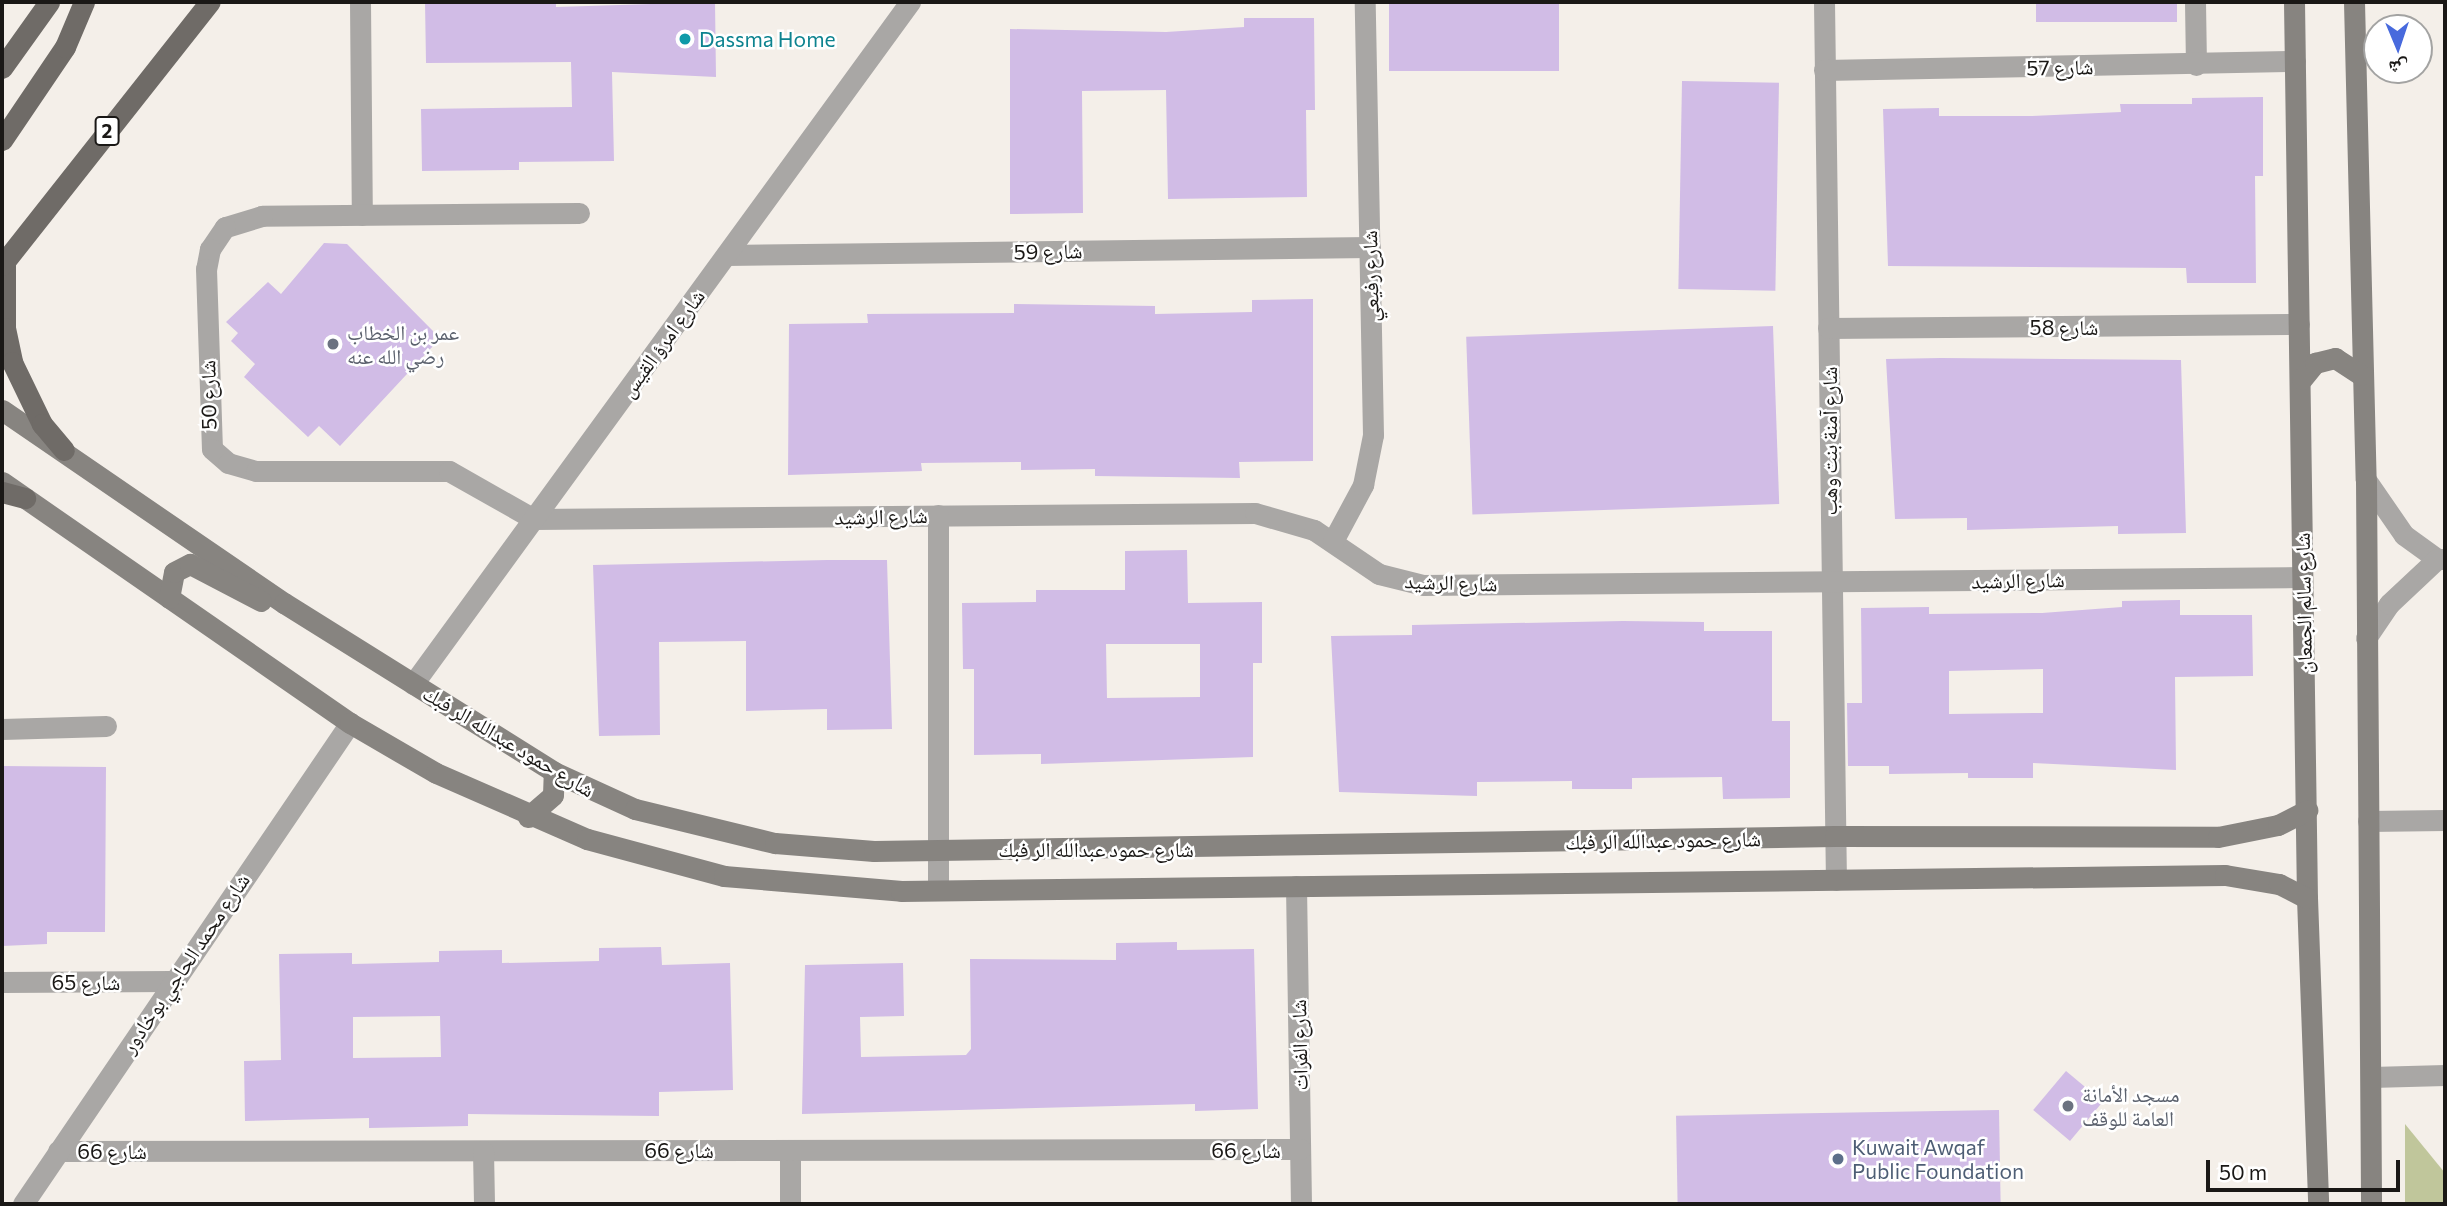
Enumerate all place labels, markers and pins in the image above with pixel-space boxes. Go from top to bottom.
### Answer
place label: Dassma Home [699,26,836,52]
marker: Dassma Home [677,31,693,47]
place label: عمر بن الخطاب رضي الله عنه [347,319,459,369]
marker: عمر بن الخطاب رضي الله عنه [325,336,341,352]
place label: مسجد الأمانة العامة للوقف [2082,1081,2179,1131]
marker: مسجد الأمانة العامة للوقف [2060,1098,2076,1114]
place label: Kuwait Awqaf Public Foundation [1852,1134,2024,1184]
marker: Kuwait Awqaf Public Foundation [1830,1151,1846,1167]

